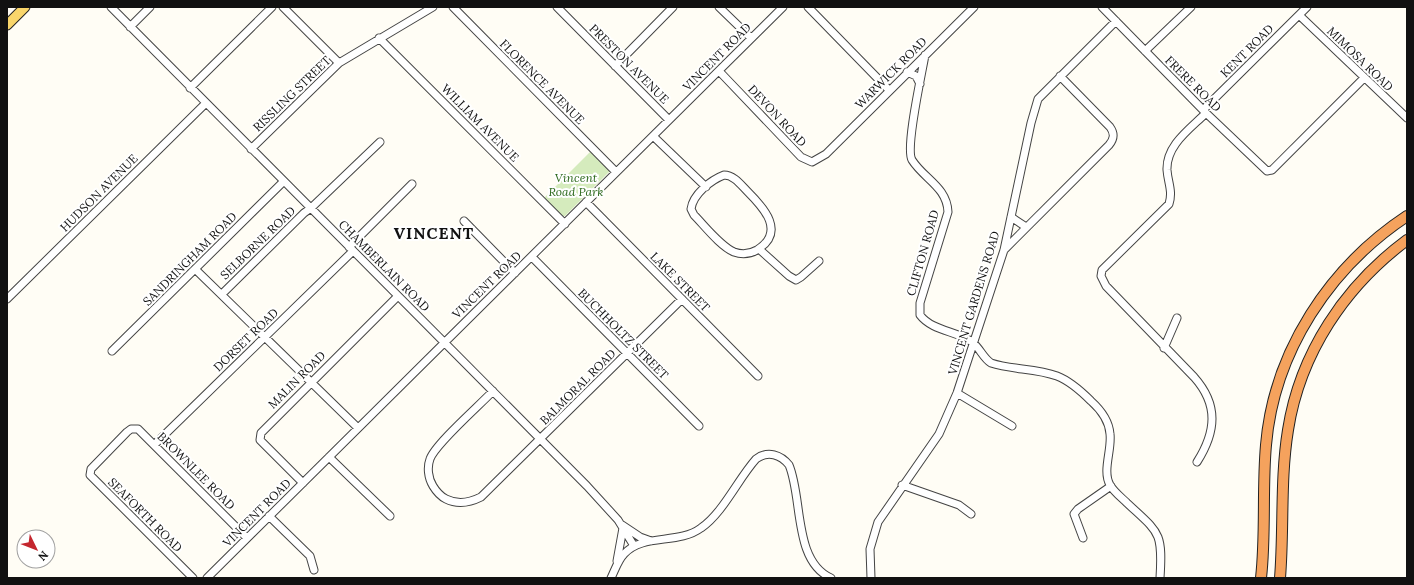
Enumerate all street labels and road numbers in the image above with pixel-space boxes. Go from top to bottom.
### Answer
street label: VINCENT ROAD [679,19,754,95]
street label: PRESTON AVENUE [586,21,672,107]
street label: KENT ROAD [1217,21,1276,80]
street label: MIMOSA ROAD [1324,23,1397,94]
street label: WARWICK ROAD [852,34,930,112]
street label: FLORENCE AVENUE [497,36,588,127]
street label: RISSLING STREET [250,53,334,135]
street label: FRERE ROAD [1162,53,1225,115]
street label: WILLIAM AVENUE [438,81,522,165]
street label: DEVON ROAD [745,82,810,150]
street label: HUDSON AVENUE [57,151,141,235]
street label: SELBORNE ROAD [217,203,298,282]
street label: CLIFTON ROAD [903,208,942,298]
street label: SANDRINGHAM ROAD [140,209,240,309]
street label: CHAMBERLAIN ROAD [336,217,433,314]
street label: VINCENT GARDENS ROAD [944,229,1003,378]
street label: VINCENT ROAD [448,248,524,322]
street label: LAKE STREET [647,249,713,315]
street label: BUCHHOLTZ STREET [575,285,672,382]
street label: DORSET ROAD [210,305,281,374]
street label: BALMORAL ROAD [537,346,619,428]
street label: MALIN ROAD [265,348,329,412]
street label: BROWNLEE ROAD [154,429,238,513]
street label: SEAFORTH ROAD [105,474,186,555]
street label: VINCENT ROAD [219,475,294,551]

